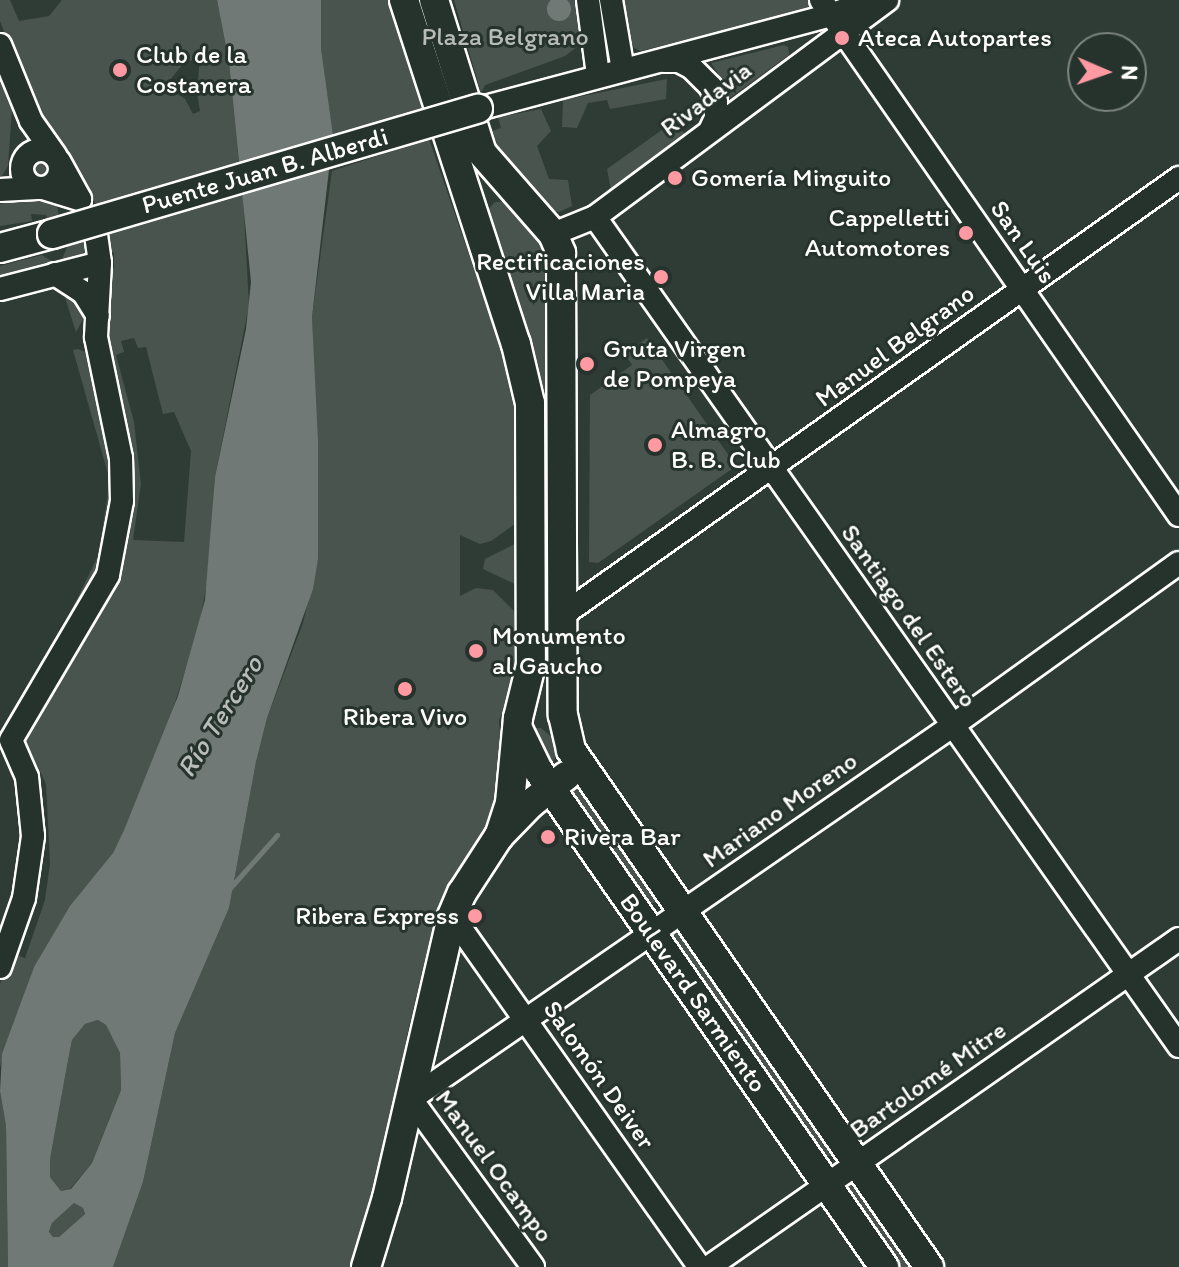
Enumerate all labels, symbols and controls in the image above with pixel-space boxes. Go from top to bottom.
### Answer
park label: Plaza Belgrano [422,21,588,53]
place label: Ateca Autopartes [858,22,1051,54]
marker: Ateca Autopartes [833,29,851,47]
north arrow [1067,32,1147,112]
place label: Club de la Costanera [136,39,251,100]
street label: Rivadavia [654,55,758,143]
marker: Club de la Costanera [111,61,129,79]
text: N [1116,65,1143,81]
street label: Puente Juan B. Alberdi [138,121,392,221]
place label: Gomería Minguito [691,162,891,194]
marker: Gomería Minguito [666,169,684,187]
street label: San Luis [983,194,1063,290]
place label: Cappelletti Automotores [805,202,950,264]
marker: Cappelletti Automotores [957,224,975,242]
place label: Rectificaciones Villa Maria [476,246,645,308]
marker: Rectificaciones Villa Maria [652,268,670,286]
street label: Manuel Belgrano [809,278,981,414]
place label: Gruta Virgen de Pompeya [603,333,747,394]
marker: Gruta Virgen de Pompeya [578,355,596,373]
place label: Almagro B. B. Club [671,414,781,476]
marker: Almagro B. B. Club [646,436,664,454]
street label: Santiago del Estero [834,518,984,714]
place label: Monumento al Gaucho [492,620,626,682]
marker: Monumento al Gaucho [467,642,485,660]
water label: Río Tercero [169,650,269,782]
marker: Ribera Vivo [396,680,414,698]
place label: Ribera Vivo [343,701,467,733]
street label: Mariano Moreno [697,745,863,875]
place label: Rivera Bar [564,821,681,853]
marker: Rivera Bar [539,828,557,846]
street label: Boulevard Sarmiento [612,887,774,1099]
place label: Ribera Express [296,900,459,932]
marker: Ribera Express [466,907,484,925]
street label: Salomón Deiver [536,995,662,1155]
street label: Bartolomé Mitre [844,1015,1012,1145]
street label: Manuel Ocampo [428,1084,560,1248]

